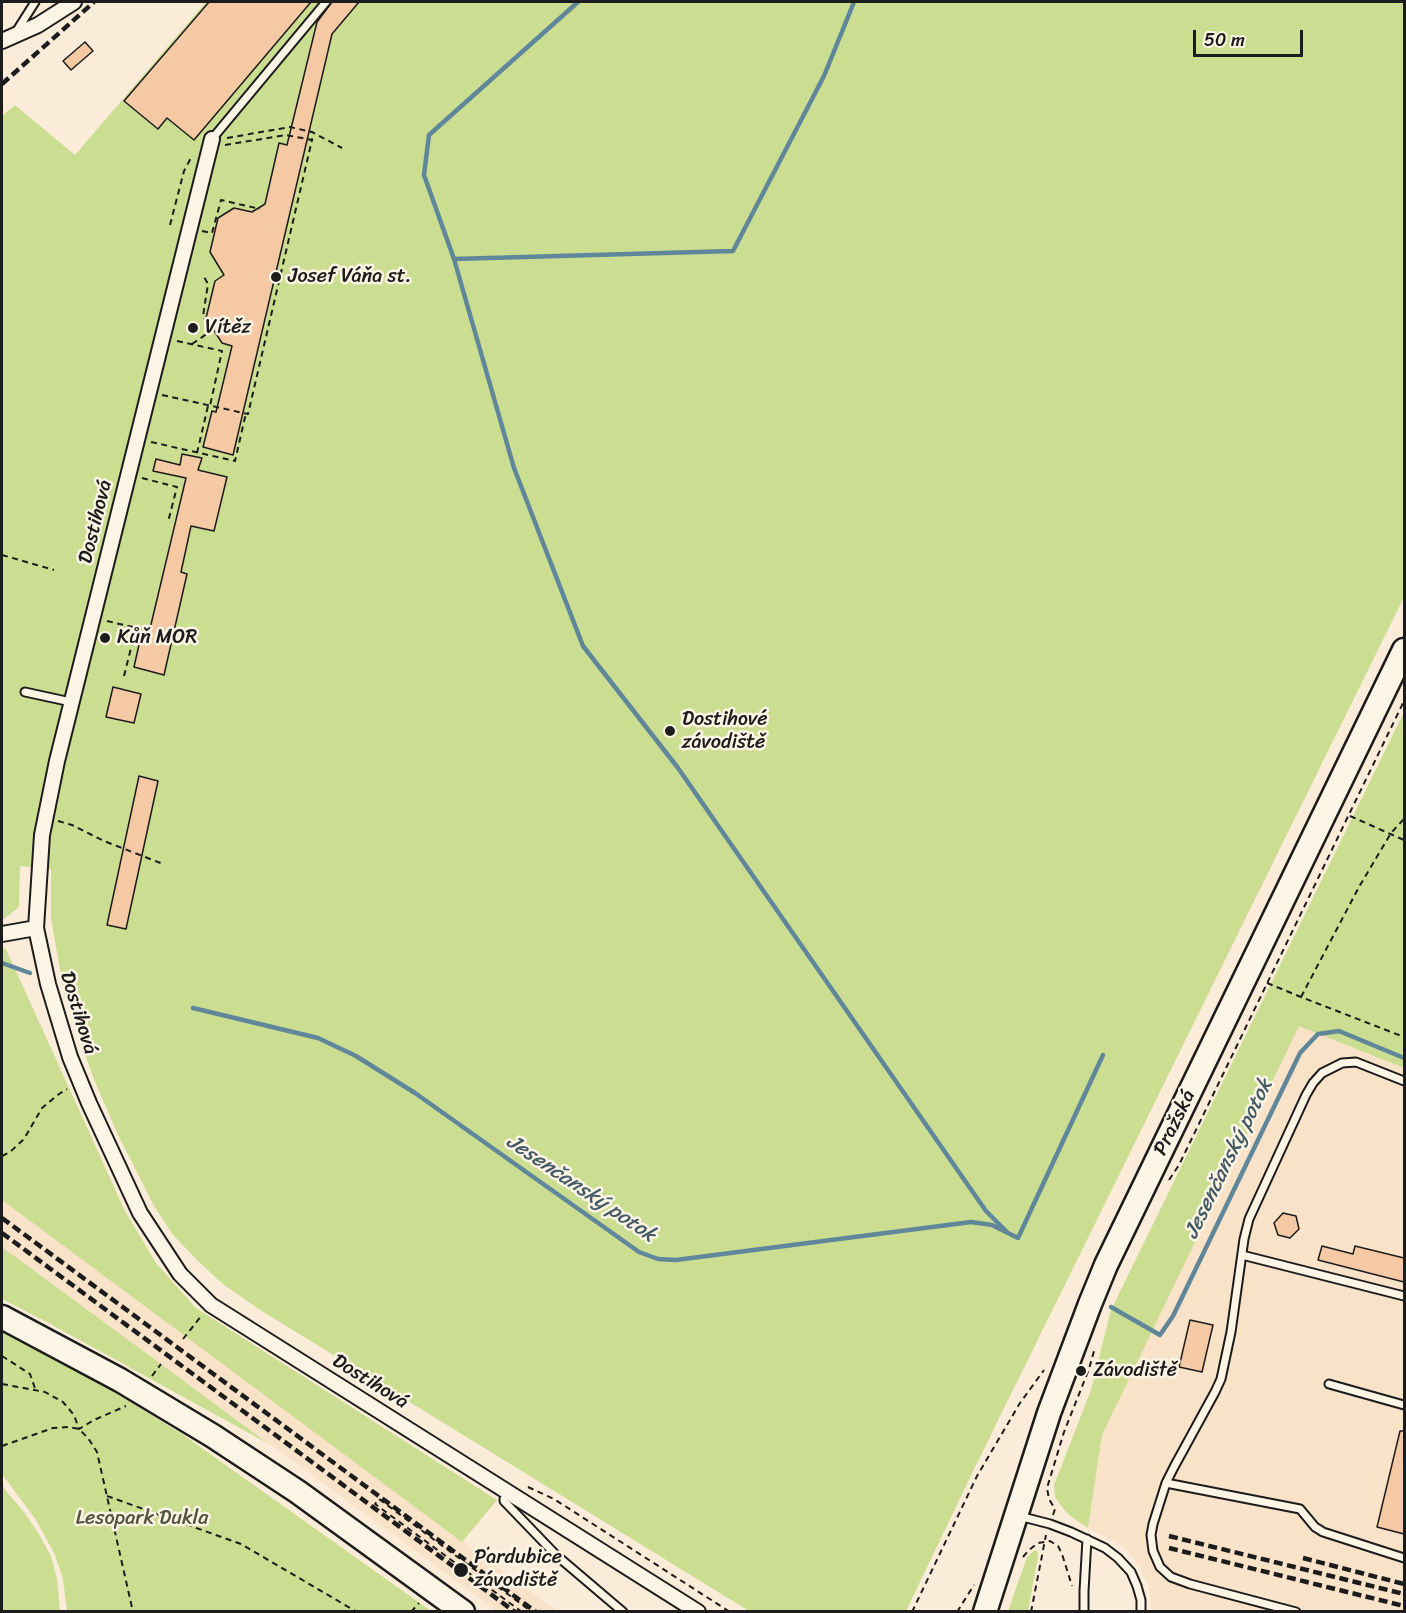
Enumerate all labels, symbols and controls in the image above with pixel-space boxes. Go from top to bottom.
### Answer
scale bar [1196,18,1306,56]
text: 50 m [1204,24,1245,56]
place label: Josef Váňa st. [288,265,411,289]
marker: Josef Váňa st. [269,270,283,284]
place label: Vítěz [205,316,251,340]
marker: Vítěz [186,321,200,335]
street label: Dostihová [74,478,118,566]
place label: Kůň MOR [117,626,197,650]
marker: Kůň MOR [98,631,112,645]
place label: Dostihové závodiště [682,708,768,755]
marker: Dostihové závodiště [663,724,677,738]
street label: Dostihová [54,969,102,1057]
water label: Jesenčanský potok [1179,1075,1279,1243]
street label: Pražská [1149,1086,1201,1160]
water label: Jesenčanský potok [502,1130,660,1248]
street label: Dostihová [327,1349,413,1415]
place label: Závodiště [1093,1359,1177,1383]
marker: Závodiště [1074,1364,1088,1378]
park label: Lesopark Dukla [76,1507,208,1531]
place label: Pardubice závodiště [474,1546,562,1593]
marker: Pardubice závodiště [452,1561,470,1579]

